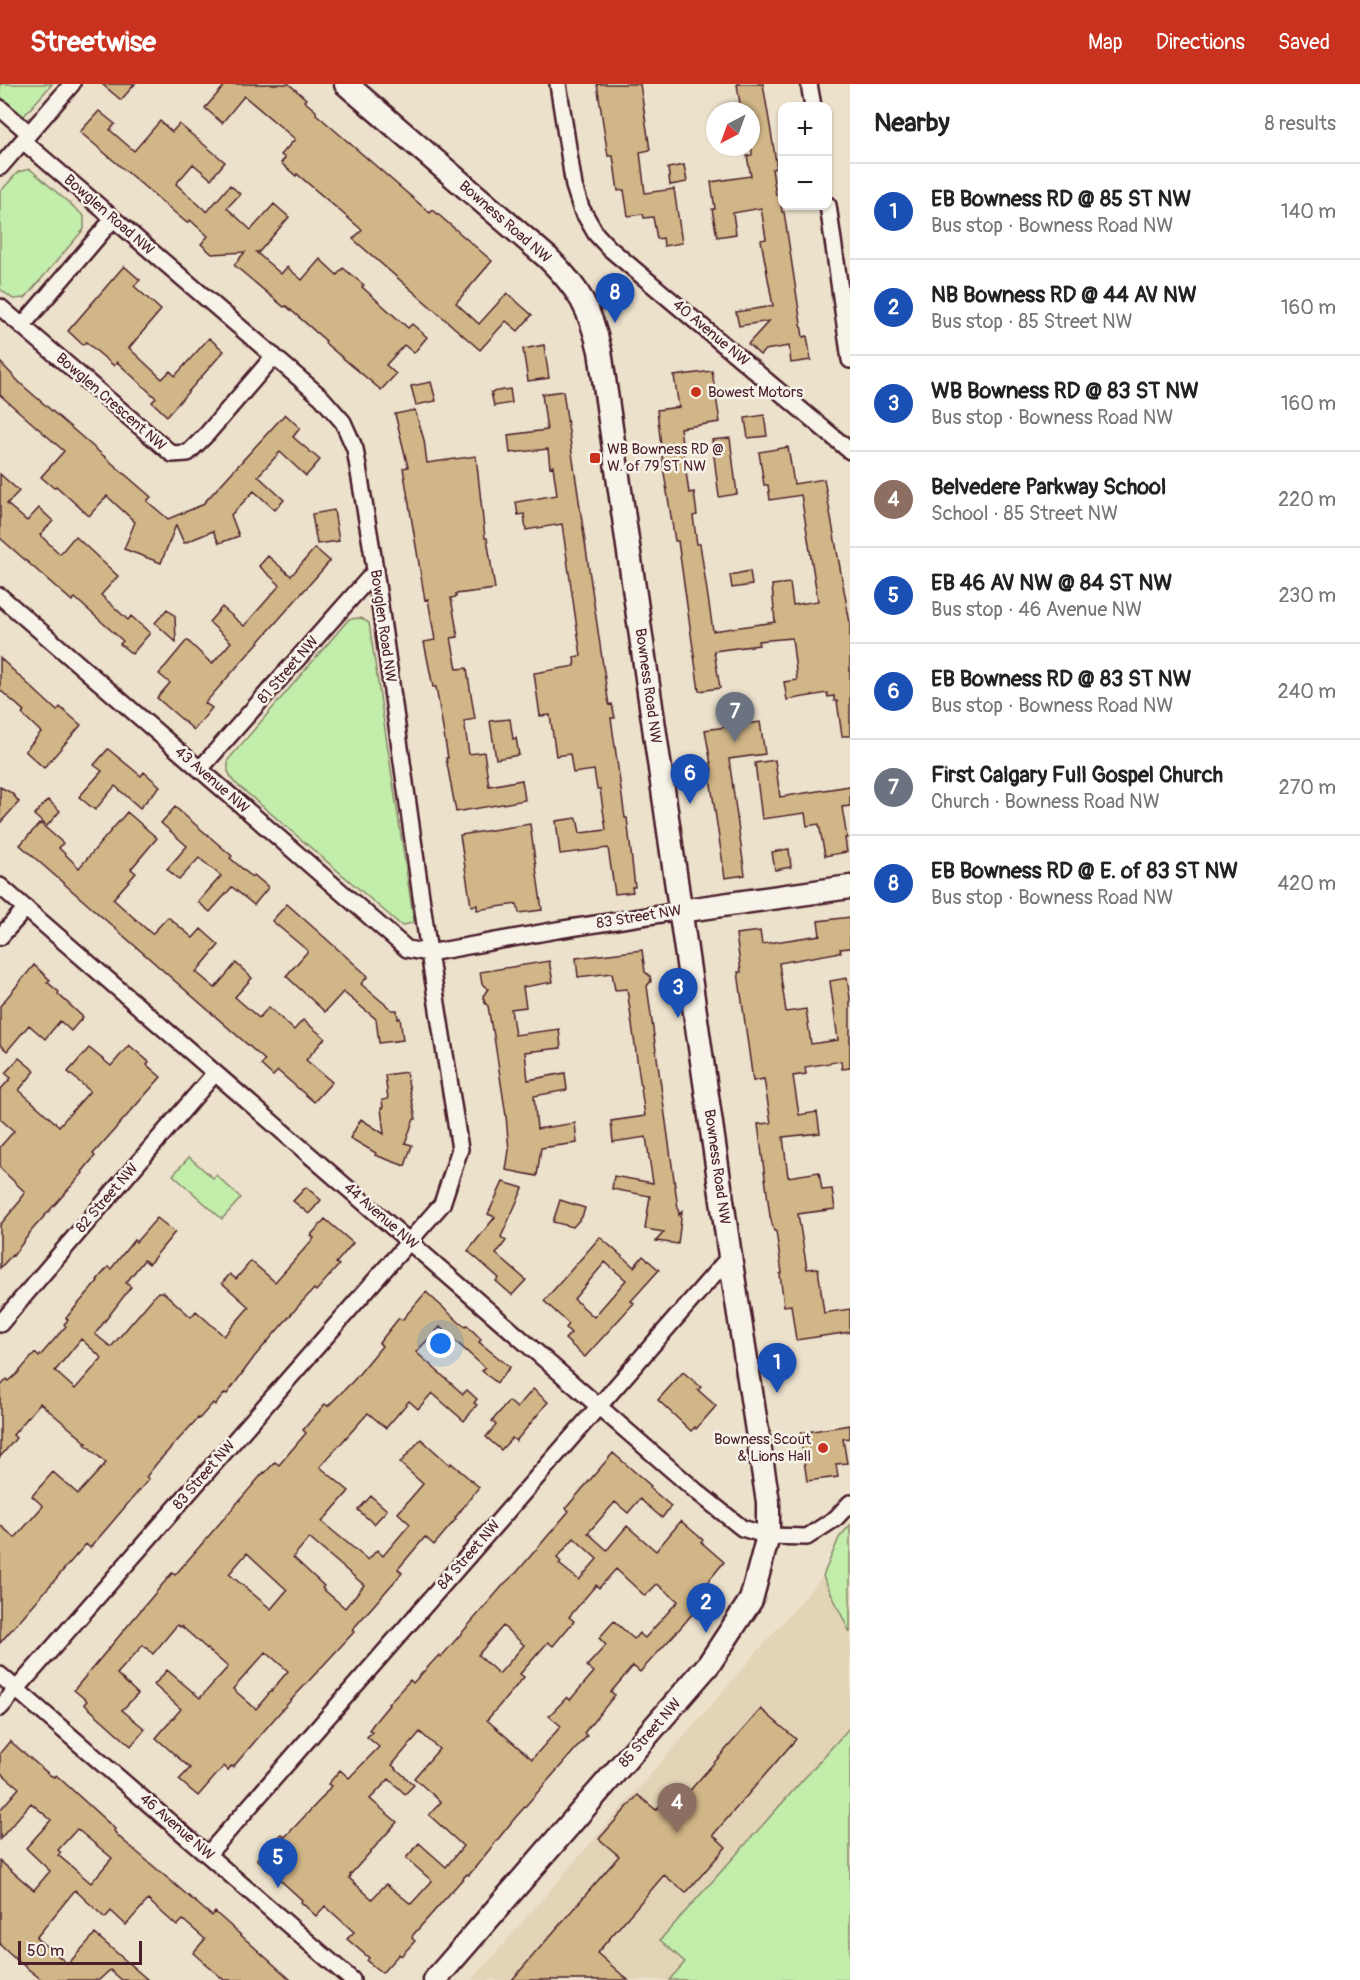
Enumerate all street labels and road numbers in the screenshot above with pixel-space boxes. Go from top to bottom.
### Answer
street label: Bowglen Road NW [60,171,158,260]
street label: Bowness Road NW [455,177,555,267]
street label: 40 Avenue NW [669,295,753,371]
street label: Bowglen Crescent NW [52,349,170,455]
street label: Bowglen Road NW [366,568,400,684]
street label: Bowness Road NW [630,627,666,745]
street label: 81 Street NW [253,632,323,708]
street label: 43 Avenue NW [171,742,253,818]
street label: 83 Street NW [595,901,683,933]
street label: Bowness Road NW [699,1108,735,1226]
street label: 82 Street NW [72,1159,143,1237]
street label: 44 Avenue NW [340,1178,422,1254]
street label: 83 Street NW [169,1436,240,1514]
street label: 84 Street NW [433,1516,505,1594]
street label: 85 Street NW [615,1694,685,1772]
street label: 46 Avenue NW [136,1789,218,1865]

